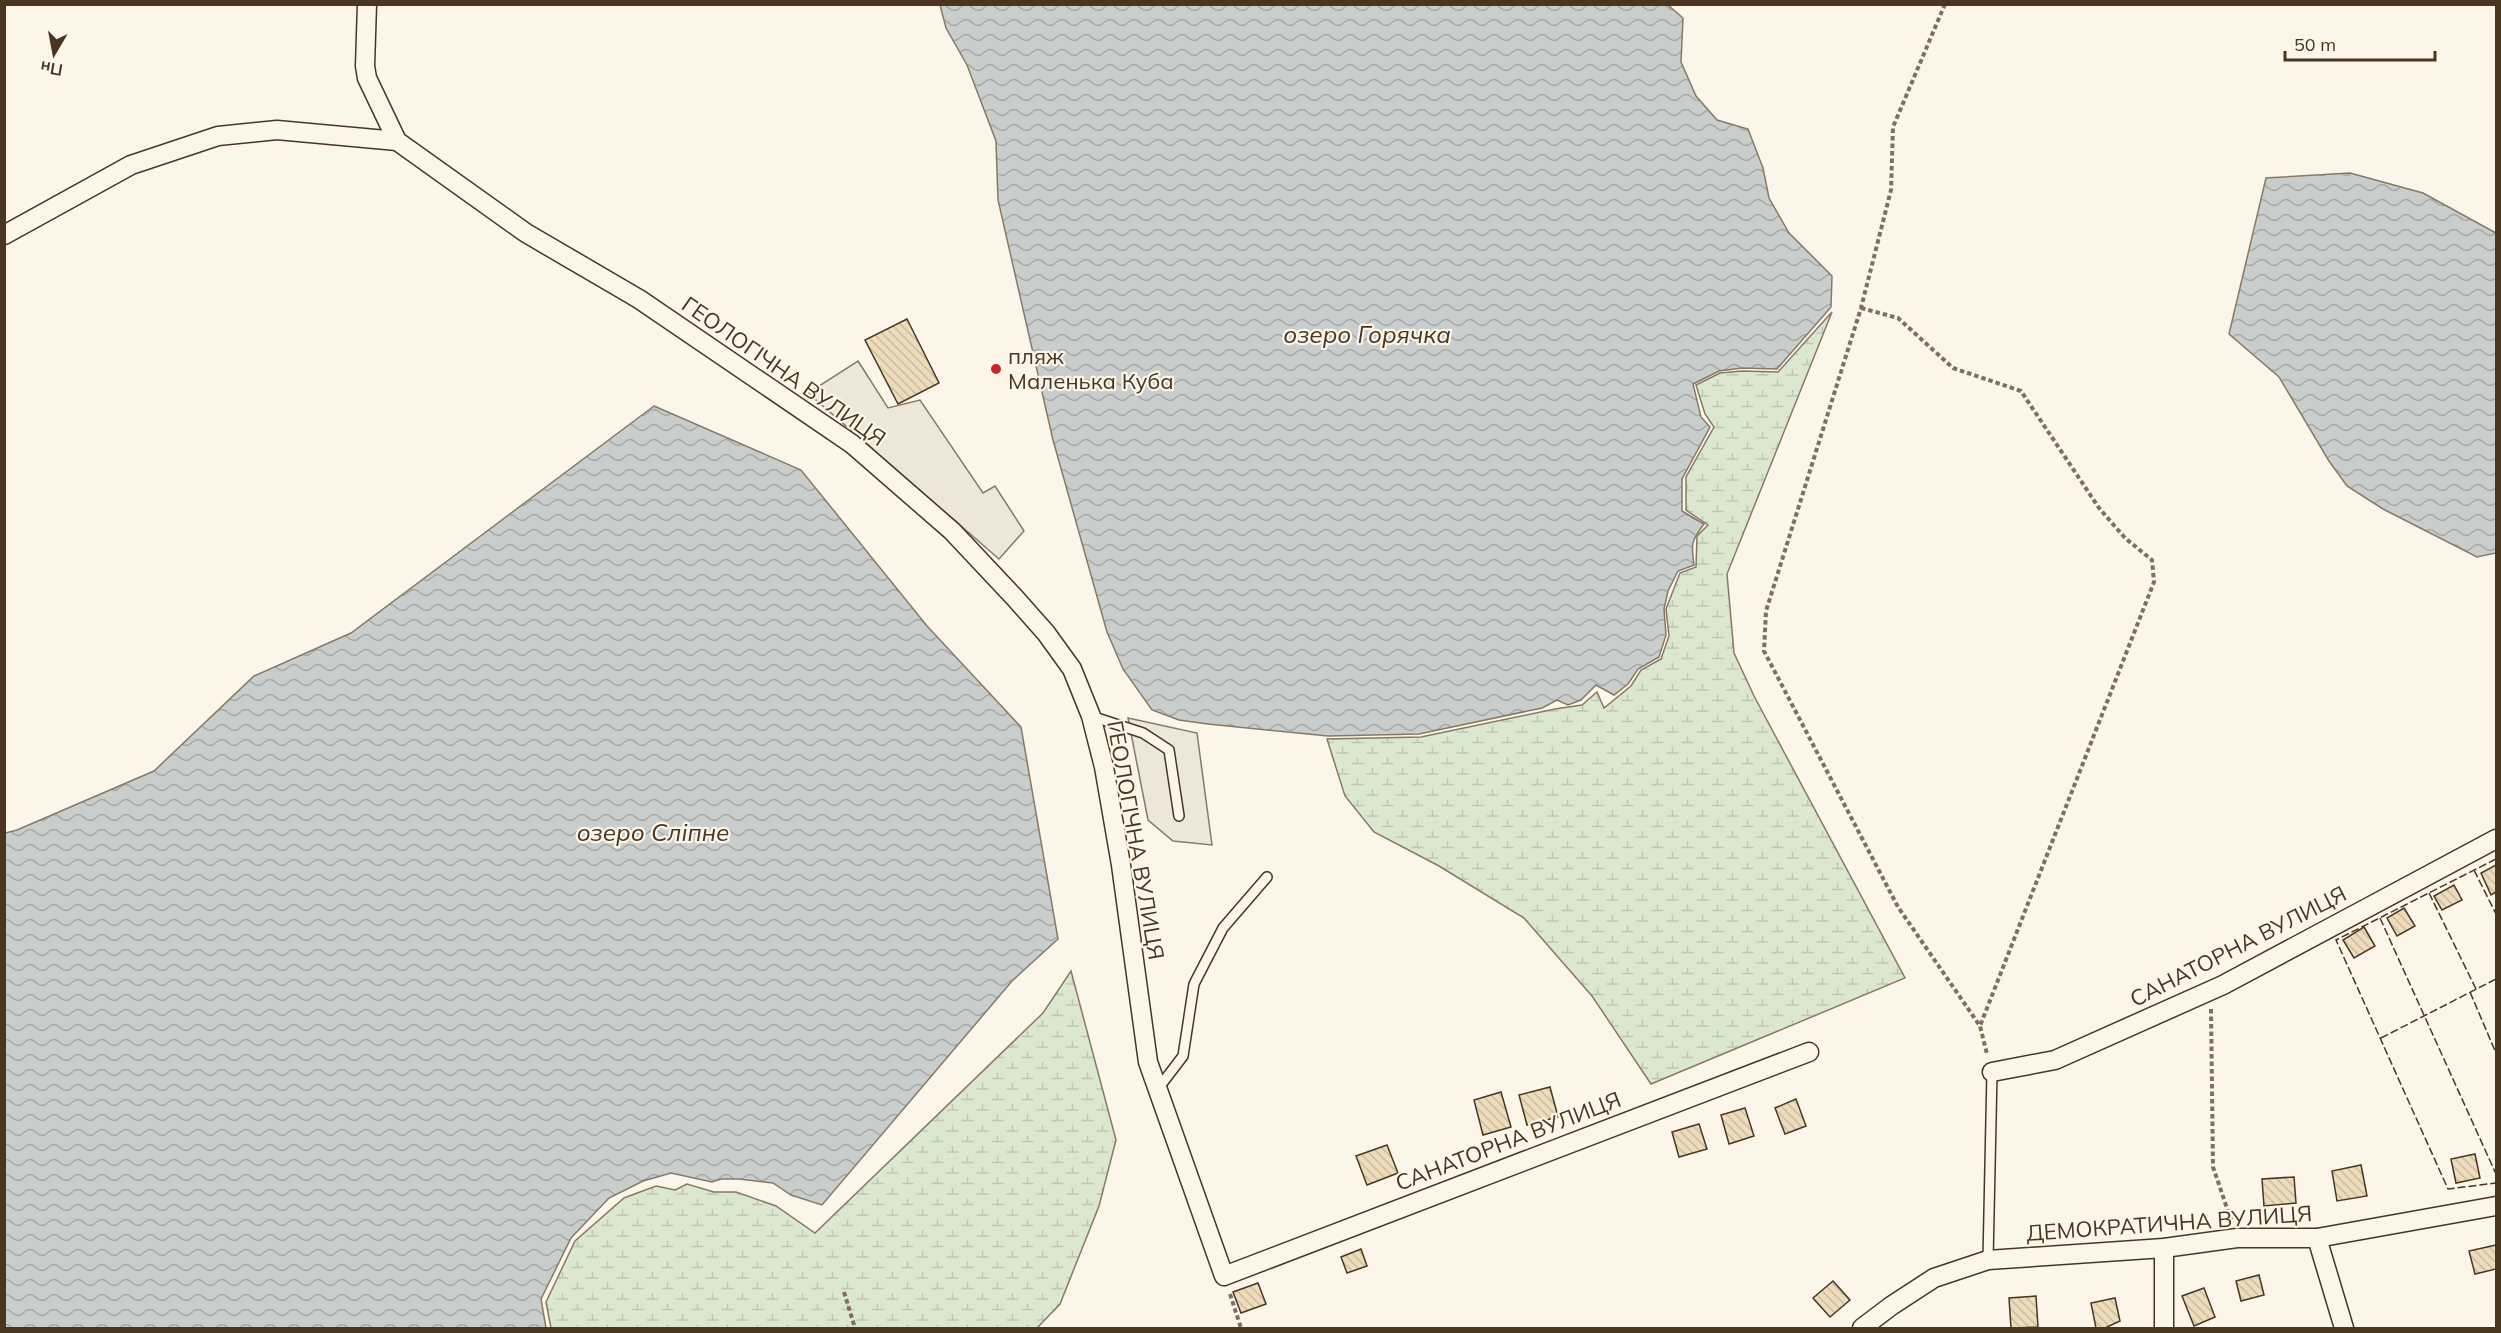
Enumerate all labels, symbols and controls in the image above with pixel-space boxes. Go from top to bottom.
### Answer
north arrow [24,24,84,84]
scale bar [2285,24,2435,62]
text: 50 m [2294,33,2336,56]
text: Пн [39,57,64,81]
street label: ГЕОЛОГІЧНА ВУЛИЦЯ [677,290,891,452]
water label: озеро Горячка [1283,319,1451,349]
place label: пляж Маленька Куба [1008,342,1174,395]
marker: пляж Маленька Куба [989,362,1003,376]
street label: ГЕОЛОГІЧНА ВУЛИЦЯ [1101,718,1171,962]
water label: озеро Сліпне [577,817,729,847]
street label: САНАТОРНА ВУЛИЦЯ [2125,879,2351,1013]
street label: САНАТОРНА ВУЛИЦЯ [1391,1085,1625,1197]
street label: ДЕМОКРАТИЧНА ВУЛИЦЯ [2025,1199,2313,1247]

